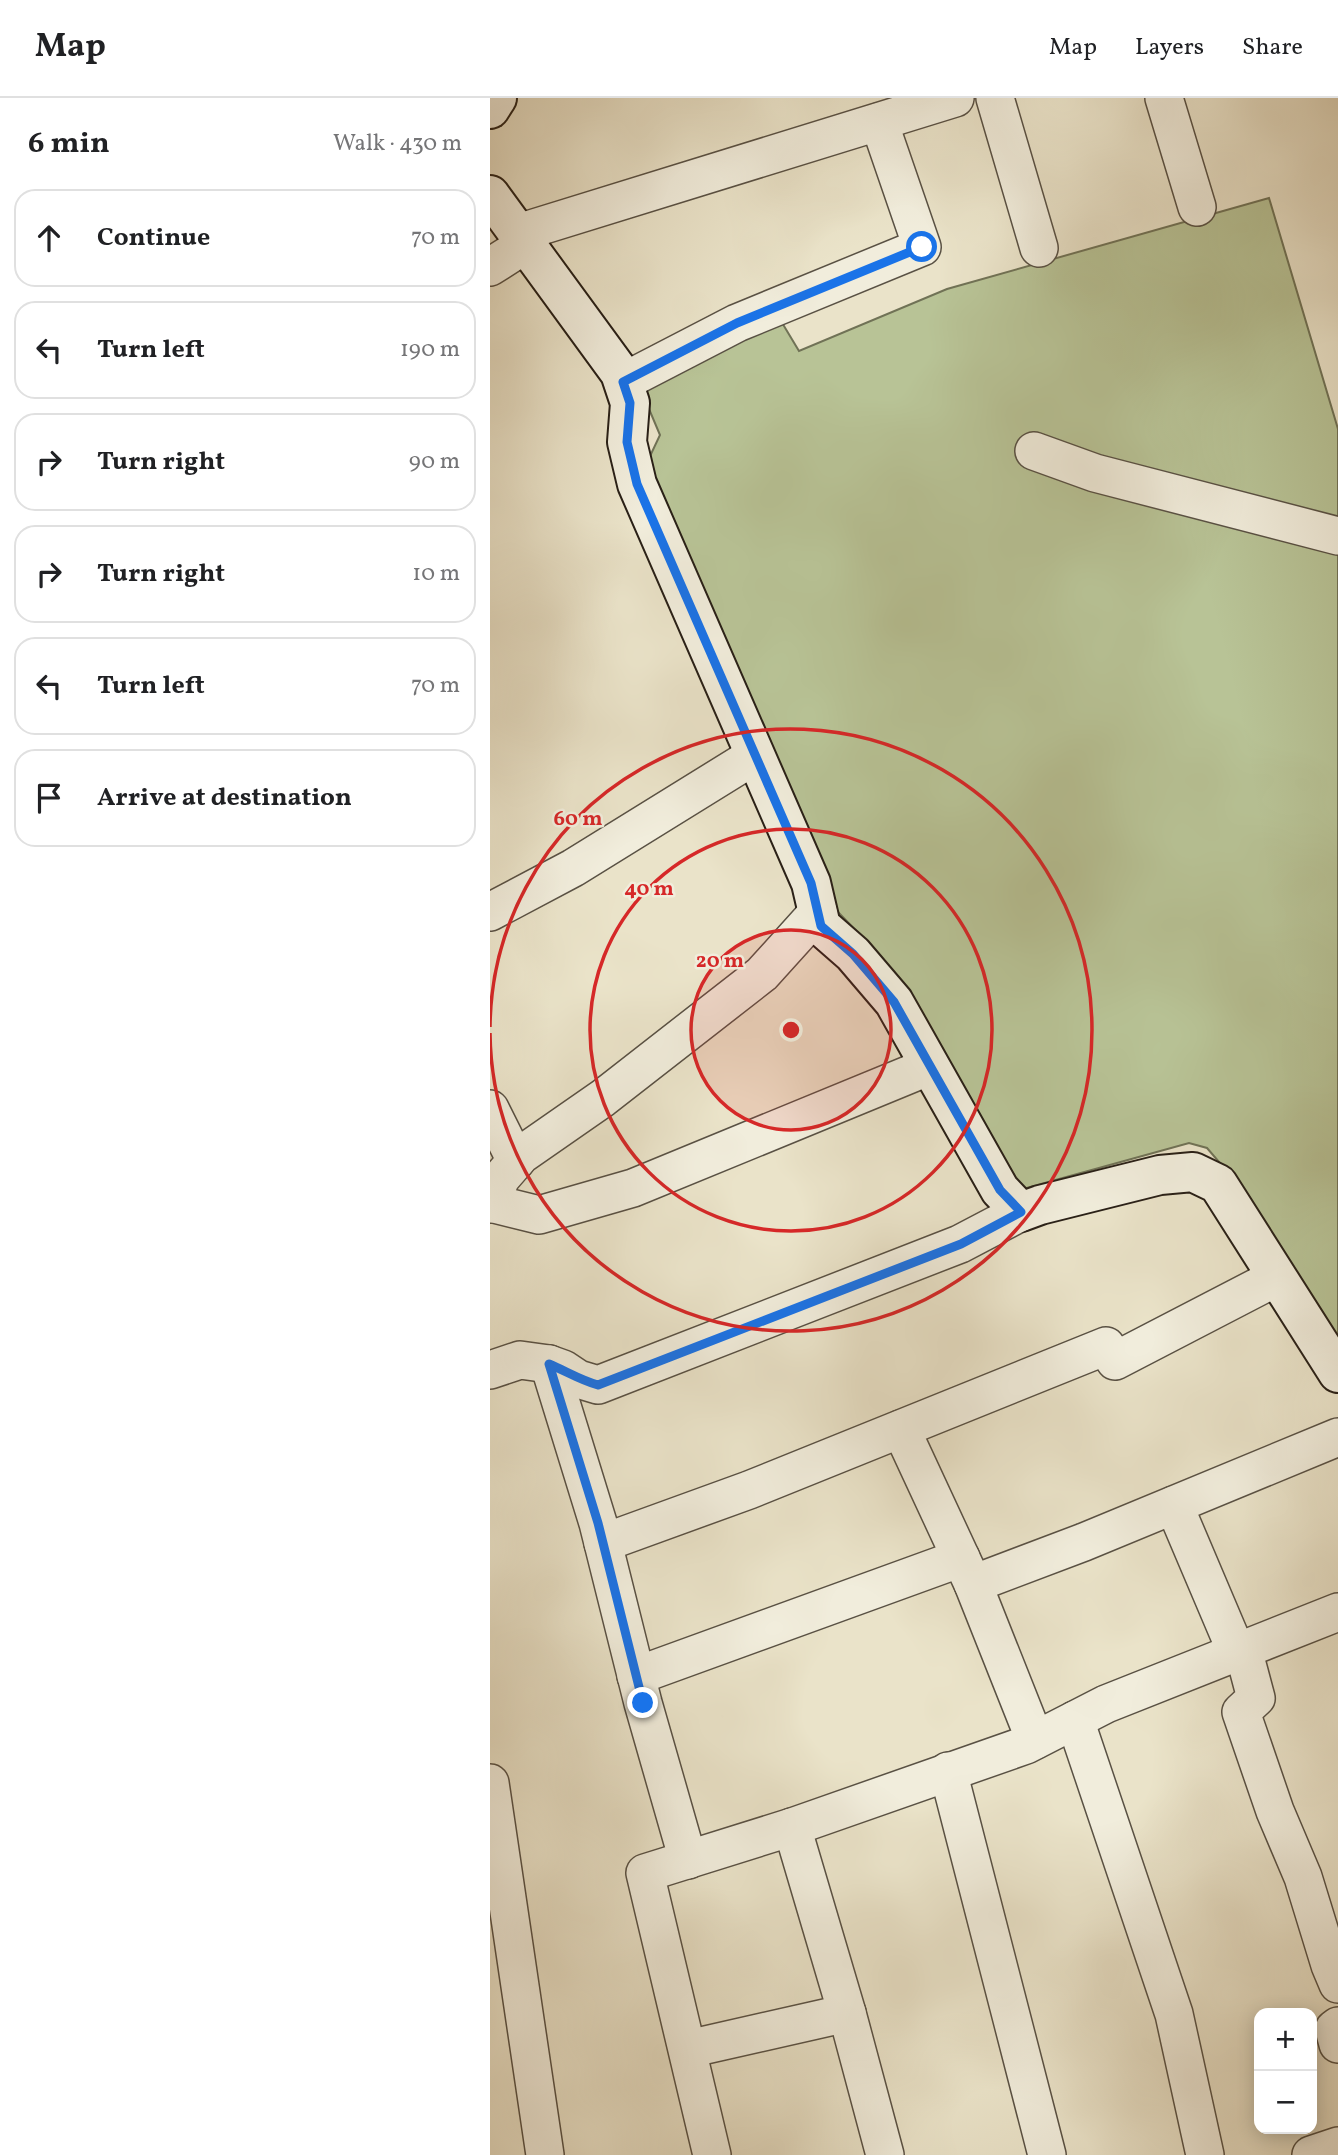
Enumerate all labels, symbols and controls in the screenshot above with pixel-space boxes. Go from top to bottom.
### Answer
text: Map [35,25,106,71]
text: Map [1049,31,1097,65]
text: Layers [1135,31,1204,65]
text: Share [1242,31,1303,65]
text: 6 min [28,123,110,165]
text: Walk · 430 m [333,128,462,160]
icon: ahead [30,219,68,257]
text: Continue [97,220,210,256]
text: 70 m [411,222,460,254]
route start [906,231,937,262]
icon: left [30,331,68,369]
text: Turn left [97,332,205,368]
text: 190 m [400,334,460,366]
icon: right [30,443,68,481]
text: Turn right [97,444,225,480]
text: 90 m [409,446,460,478]
icon: right [30,555,68,593]
text: Turn right [97,556,225,592]
text: 10 m [412,558,460,590]
icon: left [30,667,68,705]
text: Turn left [97,668,205,704]
text: 70 m [411,670,460,702]
icon: arrive [30,779,68,817]
text: Arrive at destination [97,780,352,816]
text: 60 m [554,805,602,834]
text: 40 m [624,875,674,904]
text: 20 m [696,947,744,976]
centre of rings [779,1018,803,1042]
route end [627,1687,658,1718]
map controls [1254,2008,1317,2134]
button: + [1254,2008,1317,2071]
button: − [1254,2071,1317,2134]

